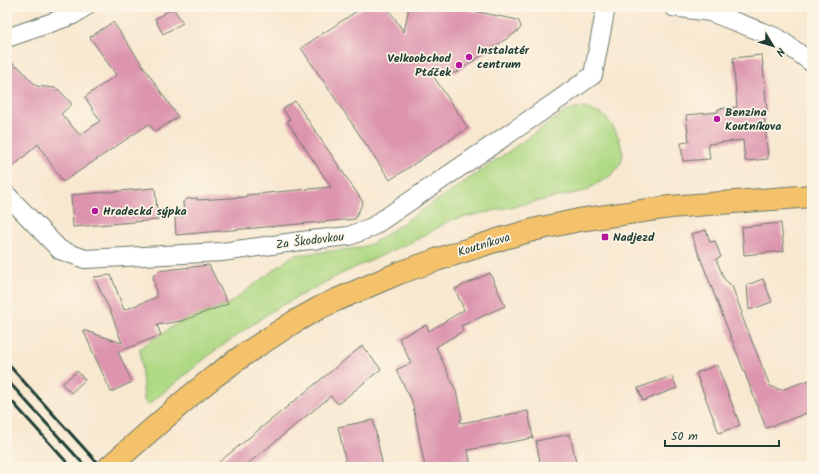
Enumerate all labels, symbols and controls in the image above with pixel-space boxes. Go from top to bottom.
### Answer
north arrow [753,26,793,66]
place label: Instalatér centrum [477,41,530,74]
text: N [771,43,789,60]
place label: Velkoobchod Ptáček [387,49,452,82]
marker: Instalatér centrum [464,52,474,62]
marker: Velkoobchod Ptáček [454,60,464,70]
place label: Benzina Koutníkova [725,103,781,136]
marker: Benzina Koutníkova [712,114,722,124]
place label: Hradecká sýpka [103,202,187,221]
marker: Hradecká sýpka [90,206,100,216]
street label: Za Škodovkou [275,227,345,255]
street label: Koutníkova [455,228,513,262]
place label: Nadjezd [613,228,655,247]
marker: Nadjezd [600,232,610,242]
scale bar [665,422,779,448]
text: 50 m [671,427,698,446]

